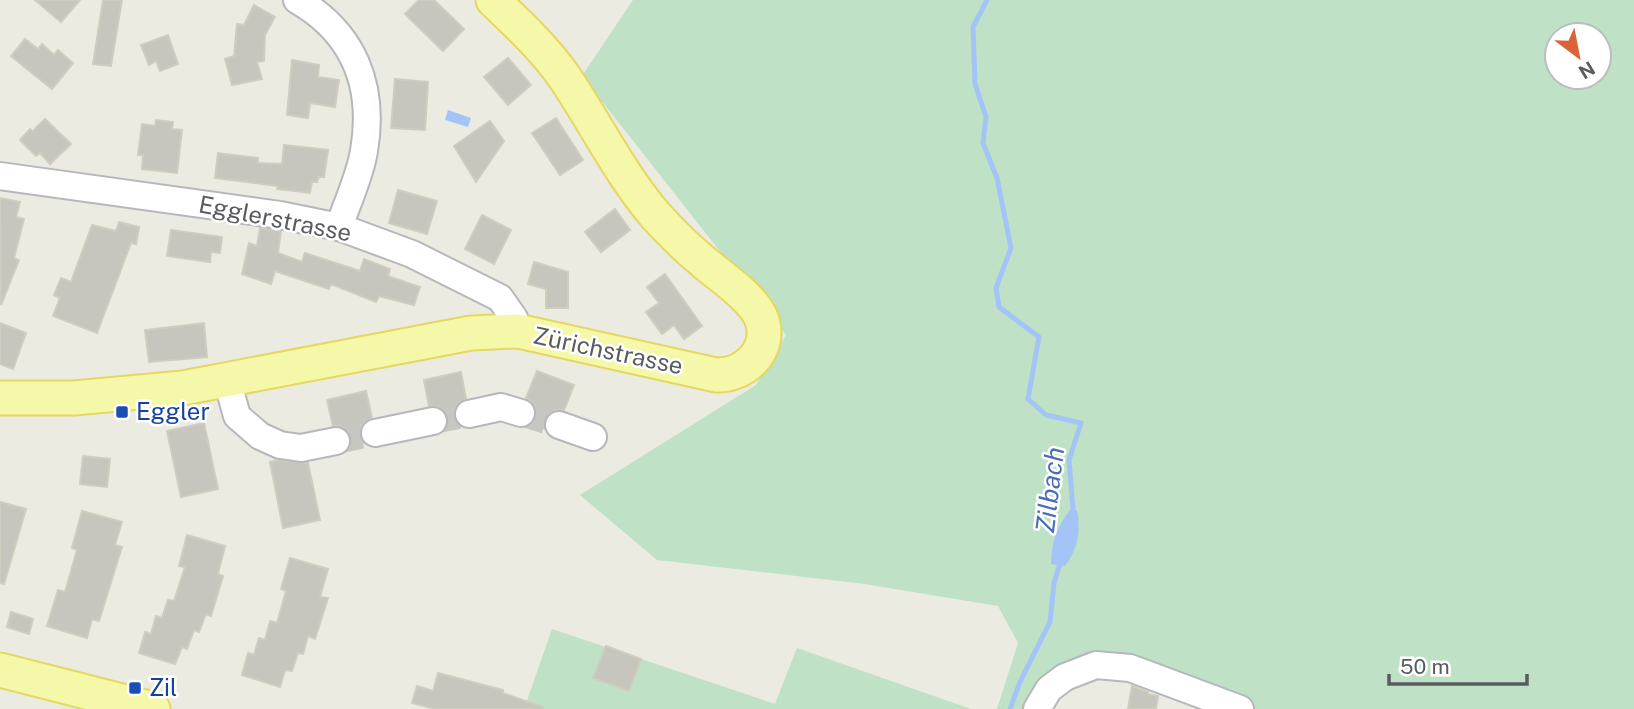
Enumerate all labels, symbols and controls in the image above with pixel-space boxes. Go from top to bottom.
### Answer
north arrow [1543,21,1613,91]
text: N [1575,57,1599,84]
street label: Egglerstrasse [197,190,354,247]
street label: Zürichstrasse [531,320,686,380]
place label: Eggler [136,397,210,425]
marker: Eggler [114,404,130,420]
water label: Zilbach [1029,445,1070,535]
scale bar [1389,642,1527,686]
text: 50 m [1400,654,1450,679]
place label: Zil [149,673,177,701]
marker: Zil [127,680,143,696]

